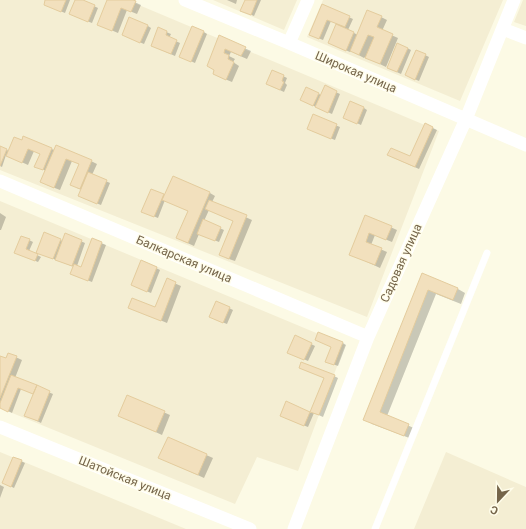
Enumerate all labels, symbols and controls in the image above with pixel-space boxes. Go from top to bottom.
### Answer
street label: Широкая улица [313,48,399,96]
street label: Садовая улица [377,222,425,304]
street label: Балкарская улица [134,233,234,285]
street label: Шатойская улица [77,453,173,503]
north arrow [478,481,518,521]
text: С [489,502,500,517]

